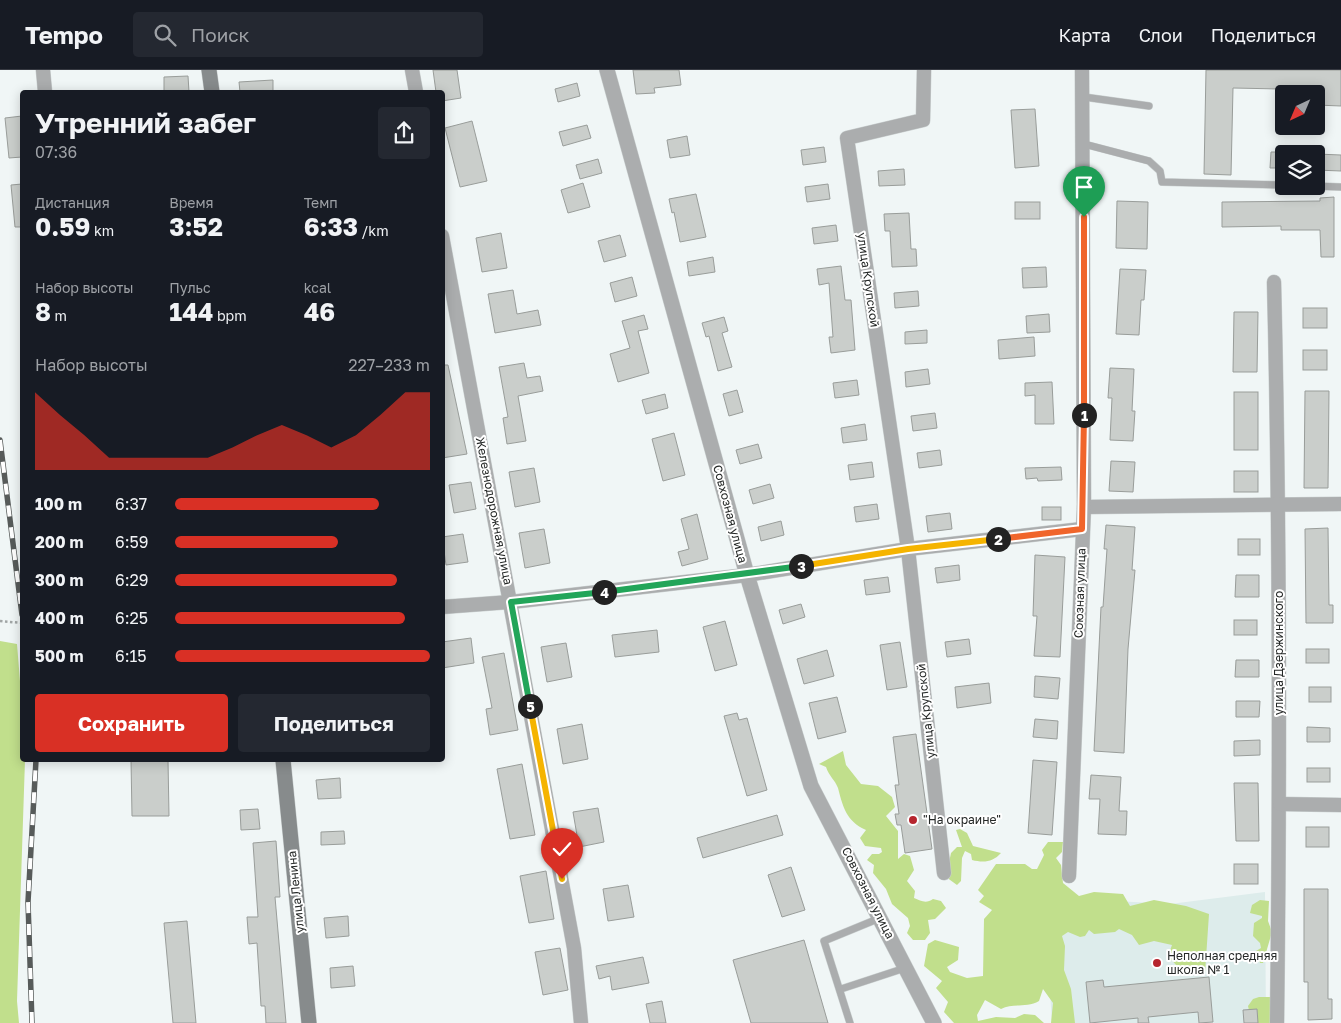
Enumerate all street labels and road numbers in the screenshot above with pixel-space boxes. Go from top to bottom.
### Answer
street label: улица Крупской [854,232,883,328]
street label: Железнодорожная улица [473,436,516,586]
street label: Совхозная улица [710,463,751,565]
street label: Союзная улица [1070,548,1089,638]
street label: улица Дзержинского [1271,591,1286,715]
street label: улица Крупской [913,663,938,759]
street label: Совхозная улица [839,844,898,941]
street label: улица Ленина [284,850,307,934]

